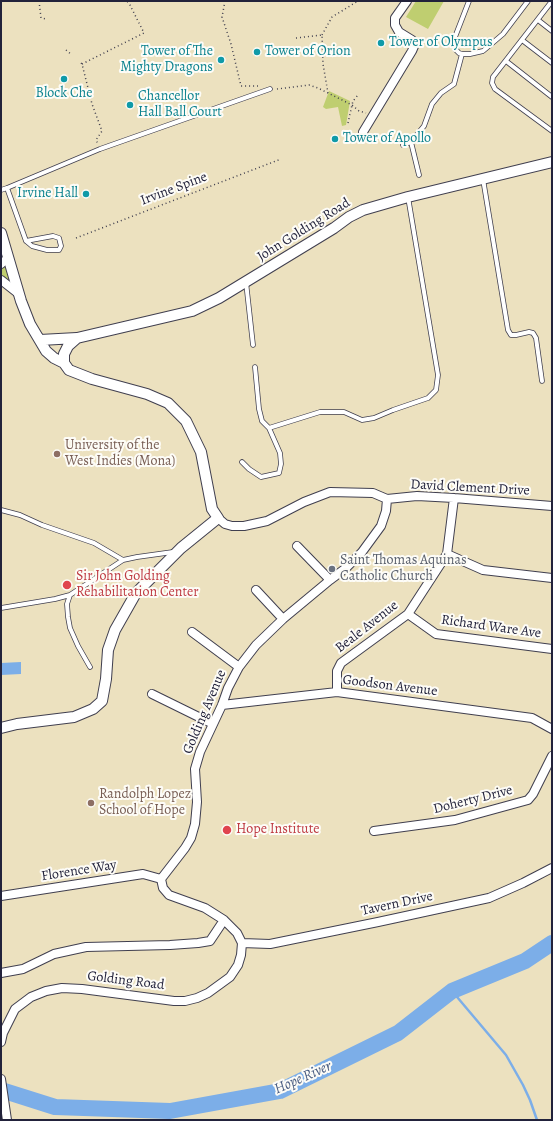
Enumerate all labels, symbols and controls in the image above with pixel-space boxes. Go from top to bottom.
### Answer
place label: Tower of Olympus [389,35,493,51]
marker: Tower of Olympus [376,38,386,48]
place label: Tower of The Mighty Dragons [120,44,213,76]
place label: Tower of Orion [265,44,351,60]
marker: Tower of Orion [252,47,262,57]
marker: Tower of The Mighty Dragons [216,55,226,65]
marker: Block Che [59,74,69,84]
place label: Block Che [36,86,92,102]
place label: Chancellor Hall Ball Court [138,89,222,122]
marker: Chancellor Hall Ball Court [125,100,135,110]
place label: Tower of Apollo [343,131,431,147]
marker: Tower of Apollo [330,134,340,144]
street label: Irvine Spine [138,169,210,209]
place label: Irvine Hall [17,186,78,202]
marker: Irvine Hall [81,189,91,199]
street label: John Golding Road [254,195,354,265]
place label: University of the West Indies (Mona) [65,438,175,470]
marker: University of the West Indies (Mona) [52,449,62,459]
street label: David Clement Drive [410,476,530,500]
place label: Saint Thomas Aquinas Catholic Church [340,553,467,586]
marker: Saint Thomas Aquinas Catholic Church [327,564,337,574]
place label: Sir John Golding Rehabilitation Center [76,569,199,602]
marker: Sir John Golding Rehabilitation Center [61,579,73,591]
street label: Beale Avenue [332,597,402,657]
street label: Richard Ware Ave [440,612,542,642]
street label: Golding Avenue [180,667,230,757]
street label: Goodson Avenue [342,672,438,700]
street label: Doherty Drive [432,782,514,818]
place label: Randolph Lopez School of Hope [99,787,191,820]
marker: Randolph Lopez School of Hope [86,798,96,808]
place label: Hope Institute [236,822,320,838]
marker: Hope Institute [221,824,233,836]
street label: Florence Way [40,857,118,885]
street label: Tavern Drive [360,888,434,920]
street label: Golding Road [87,968,165,994]
water label: Hope River [272,1057,334,1099]

